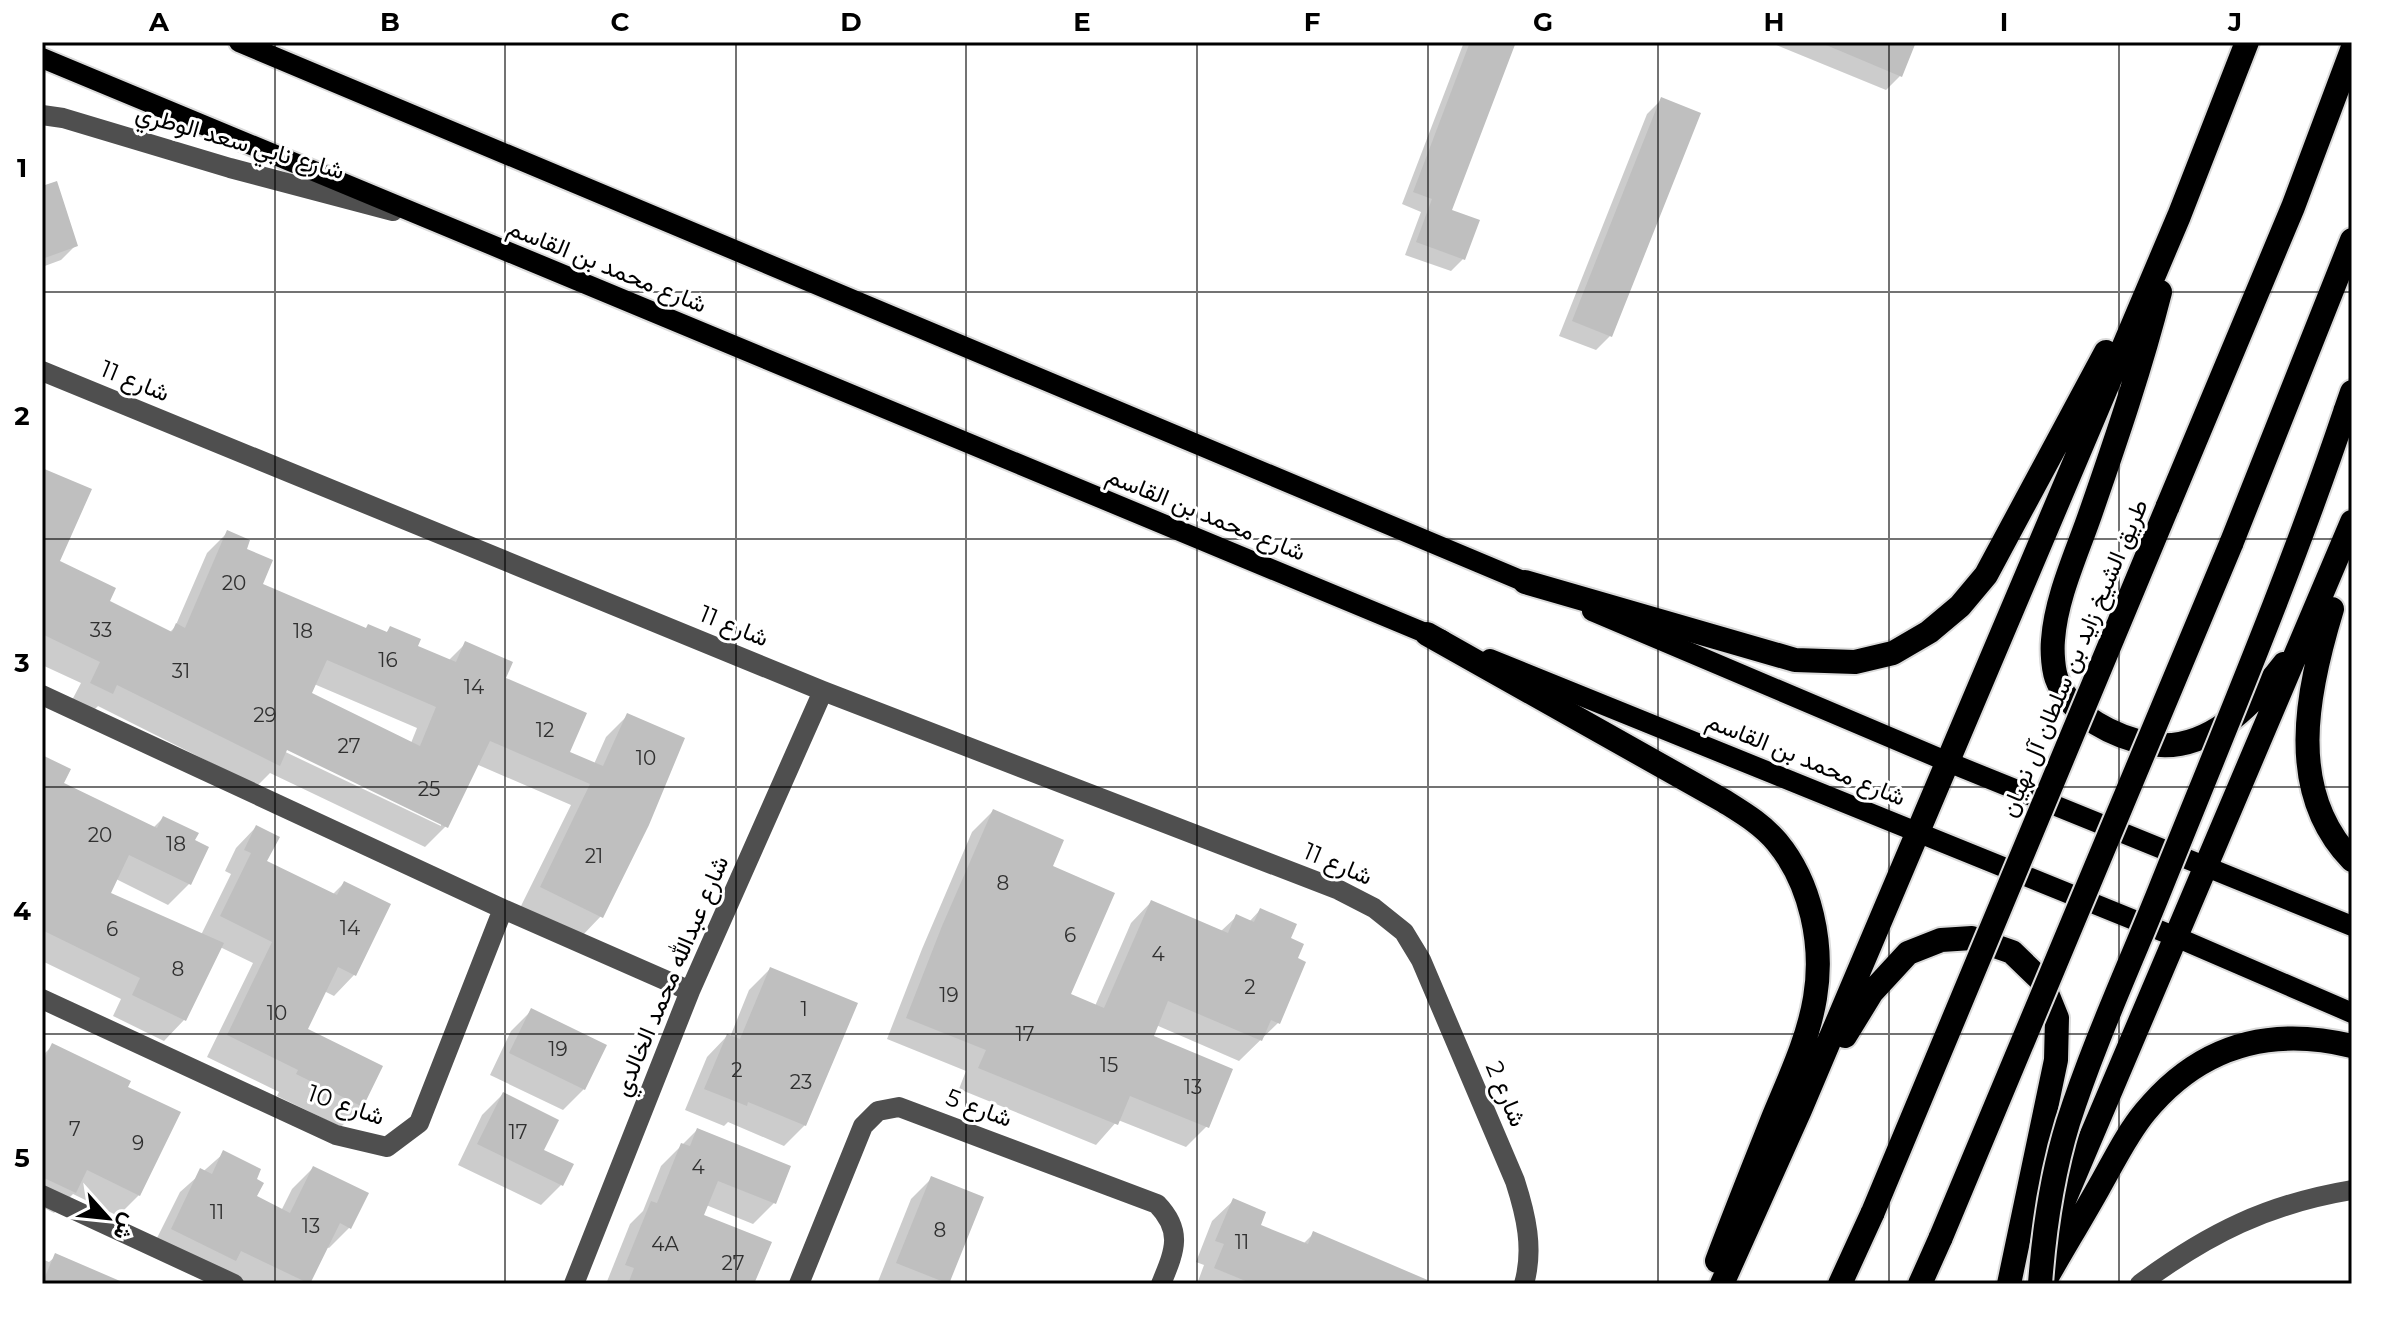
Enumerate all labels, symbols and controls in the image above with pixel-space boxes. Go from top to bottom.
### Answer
text: A [148,6,170,38]
text: B [380,6,400,38]
text: C [611,6,630,38]
text: D [840,6,862,38]
text: E [1073,6,1091,38]
text: F [1304,6,1320,38]
text: G [1533,6,1553,38]
text: H [1763,6,1785,38]
text: I [2000,6,2008,38]
text: J [2227,6,2242,38]
street label: شارع نابي سعد الوطري [131,98,348,190]
text: 1 [17,152,27,184]
street label: شارع محمد بن القاسم [503,212,711,321]
street label: شارع 11 [96,354,174,409]
text: 2 [14,400,30,432]
street label: شارع محمد بن القاسم [1102,460,1310,569]
street label: طريق الشيخ زايد بن سلطان آل نهيان [1993,495,2157,822]
house number: 20 [222,571,246,595]
street label: شارع 11 [695,599,773,654]
house number: 33 [90,618,112,642]
house number: 18 [293,619,313,643]
text: 3 [13,647,30,679]
house number: 16 [378,648,398,672]
house number: 31 [172,659,190,683]
house number: 14 [464,675,484,699]
house number: 29 [253,703,277,727]
street label: شارع محمد بن القاسم [1702,705,1910,814]
house number: 12 [536,718,554,742]
house number: 27 [337,734,361,758]
house number: 10 [636,746,656,770]
house number: 25 [418,777,440,801]
house number: 20 [88,823,112,847]
house number: 18 [166,832,186,856]
street label: شارع 11 [1299,836,1377,893]
house number: 21 [585,844,603,868]
street label: شارع عبدالله محمد الخالدي [607,851,739,1102]
house number: 8 [997,871,1009,895]
text: 4 [13,895,31,927]
house number: 14 [340,916,360,940]
house number: 6 [106,917,118,941]
house number: 6 [1064,923,1076,947]
house number: 4 [1151,942,1165,966]
house number: 8 [172,957,184,981]
house number: 2 [1244,975,1256,999]
house number: 19 [939,983,959,1007]
house number: 1 [800,997,808,1021]
house number: 10 [267,1001,287,1025]
house number: 17 [1016,1022,1035,1046]
house number: 19 [548,1037,568,1061]
house number: 15 [1100,1053,1118,1077]
street label: شارع 2 [1478,1057,1533,1132]
house number: 2 [731,1058,743,1082]
house number: 23 [790,1070,812,1094]
house number: 13 [1184,1075,1202,1099]
street label: شارع 10 [303,1078,388,1133]
street label: شارع 5 [942,1082,1016,1135]
house number: 7 [69,1117,81,1141]
house number: 17 [509,1120,528,1144]
house number: 9 [132,1131,144,1155]
text: 5 [14,1142,30,1174]
house number: 4 [691,1155,705,1179]
north arrow [68,1178,148,1258]
house number: 11 [210,1200,224,1224]
text: ش [107,1209,143,1245]
house number: 13 [302,1214,320,1238]
house number: 8 [934,1218,946,1242]
house number: 11 [1235,1230,1249,1254]
house number: 4A [651,1232,679,1256]
house number: 27 [721,1251,745,1275]

